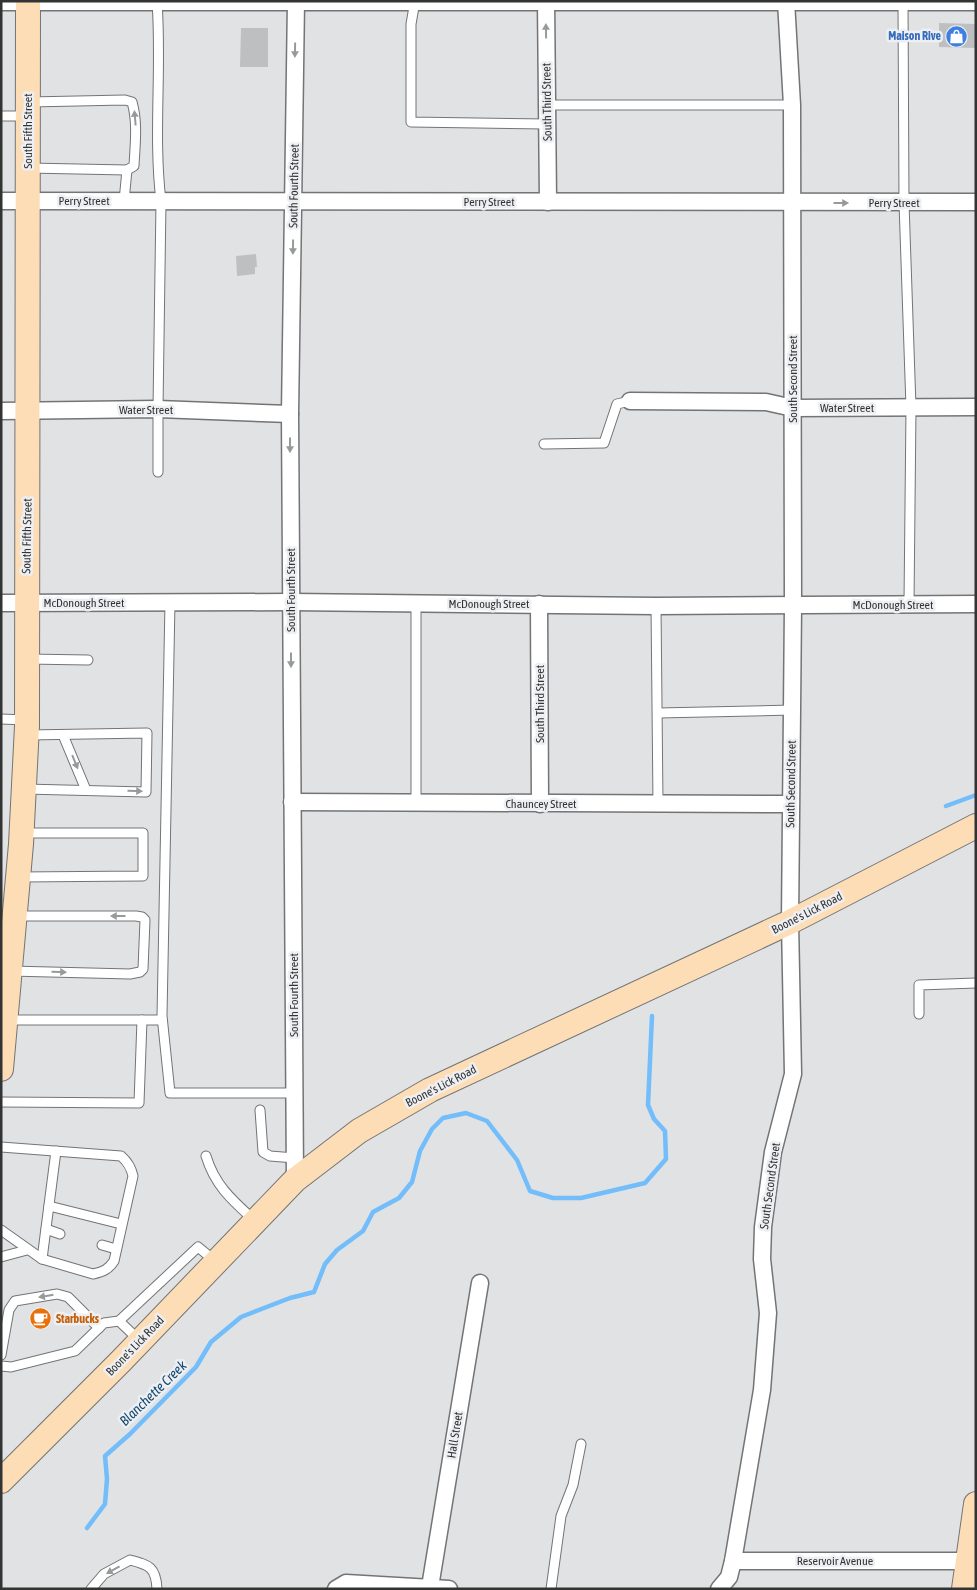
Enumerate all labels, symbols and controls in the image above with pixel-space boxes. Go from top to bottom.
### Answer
one-way arrow [542,23,550,39]
shop icon: Maison Rive [945,24,969,48]
place label: Maison Rive [888,29,942,43]
one-way arrow [291,42,299,58]
street label: South Third Street [539,62,555,141]
street label: South Fifth Street [21,93,35,169]
one-way arrow [130,110,138,126]
street label: South Fourth Street [286,143,302,228]
street label: Perry Street [58,194,110,208]
street label: Perry Street [463,195,515,209]
street label: Perry Street [868,196,920,210]
one-way arrow [833,199,849,207]
one-way arrow [289,240,297,256]
street label: South Second Street [786,335,800,423]
street label: Water Street [820,401,875,415]
street label: Water Street [119,403,174,417]
one-way arrow [286,437,294,453]
street label: South Fifth Street [19,498,35,574]
street label: South Fourth Street [284,547,298,632]
street label: McDonough Street [43,596,125,610]
street label: McDonough Street [448,597,530,611]
street label: McDonough Street [852,598,934,612]
one-way arrow [287,652,295,668]
street label: South Third Street [533,664,547,743]
street label: South Second Street [783,740,799,828]
one-way arrow [71,755,79,770]
one-way arrow [127,788,143,796]
street label: Chauncey Street [505,797,577,811]
street label: Boone's Lick Road [769,889,845,937]
one-way arrow [110,912,126,920]
street label: South Fourth Street [287,952,301,1037]
one-way arrow [51,968,67,976]
street label: Boone's Lick Road [403,1062,479,1110]
street label: South Second Street [757,1141,783,1230]
one-way arrow [38,1292,54,1300]
cafe icon: Starbucks [28,1307,52,1331]
place label: Starbucks [56,1312,100,1326]
street label: Boone's Lick Road [103,1313,167,1379]
water label: Blanchette Creek [116,1357,190,1429]
street label: Hall Street [444,1410,466,1459]
street label: Reservoir Avenue [797,1554,873,1568]
one-way arrow [106,1565,120,1574]

